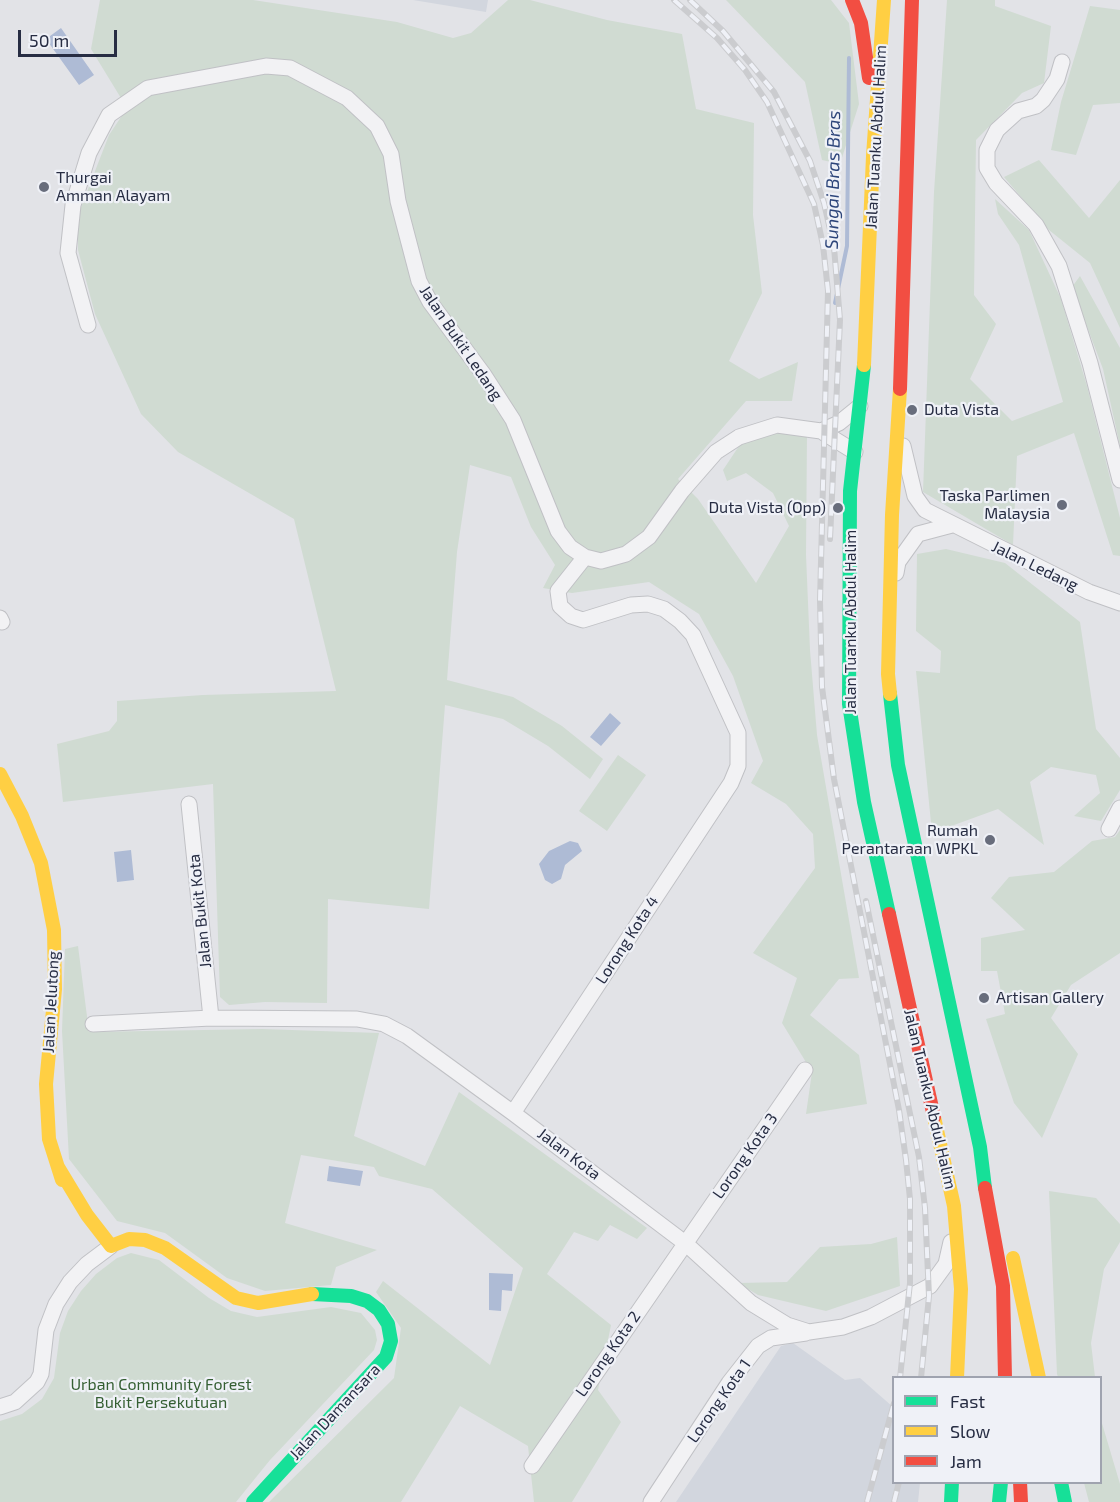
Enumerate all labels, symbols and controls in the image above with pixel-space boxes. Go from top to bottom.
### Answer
scale bar [21,18,120,56]
text: 50 m [29,29,69,51]
street label: Jalan Tuanku Abdul Halim [862,44,890,230]
water label: Sungai Bras Bras [821,110,845,250]
place label: Thurgai Amman Alayam [56,168,170,206]
marker: Thurgai Amman Alayam [37,180,51,194]
street label: Jalan Bukit Ledang [415,282,507,404]
place label: Duta Vista [924,400,999,420]
marker: Duta Vista [905,403,919,417]
place label: Taska Parlimen Malaysia [940,486,1050,524]
place label: Duta Vista (Opp) [708,498,826,518]
marker: Taska Parlimen Malaysia [1055,498,1069,512]
marker: Duta Vista (Opp) [831,501,845,515]
street label: Jalan Tuanku Abdul Halim [841,530,861,714]
street label: Jalan Ledang [989,537,1081,595]
place label: Rumah Perantaraan WPKL [842,821,978,859]
marker: Rumah Perantaraan WPKL [983,833,997,847]
street label: Jalan Bukit Kota [184,853,216,969]
street label: Lorong Kota 4 [591,892,663,988]
street label: Jalan Jelutong [39,951,63,1053]
place label: Artisan Gallery [996,988,1104,1008]
marker: Artisan Gallery [977,991,991,1005]
street label: Jalan Tuanku Abdul Halim [900,1007,960,1191]
street label: Lorong Kota 3 [708,1110,782,1202]
street label: Jalan Kota [534,1124,604,1184]
street label: Lorong Kota 2 [571,1307,645,1401]
street label: Lorong Kota 1 [683,1356,755,1446]
street label: Jalan Damansara [286,1360,384,1464]
park label: Urban Community Forest Bukit Persekutuan [70,1375,252,1413]
legend [892,1376,1102,1484]
text: Fast [950,1390,985,1412]
text: Slow [950,1420,990,1442]
text: Jam [950,1450,982,1472]

